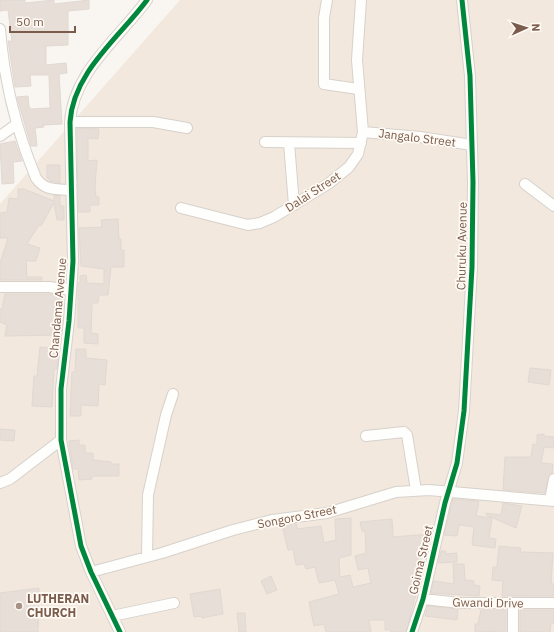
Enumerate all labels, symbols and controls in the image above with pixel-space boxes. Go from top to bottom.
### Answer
scale bar [10,8,75,34]
north arrow [506,8,546,48]
text: 50 m [16,14,44,29]
text: N [529,23,543,32]
street label: Jangalo Street [378,125,457,150]
street label: Dalai Street [282,168,343,215]
street label: Churuku Avenue [453,201,470,290]
street label: Chandama Avenue [46,257,69,359]
street label: Songoro Street [256,501,338,532]
street label: Goima Street [405,524,436,596]
place label: LUTHERAN CHURCH [27,591,89,620]
street label: Gwandi Drive [452,594,524,611]
marker: LUTHERAN CHURCH [14,601,24,611]

